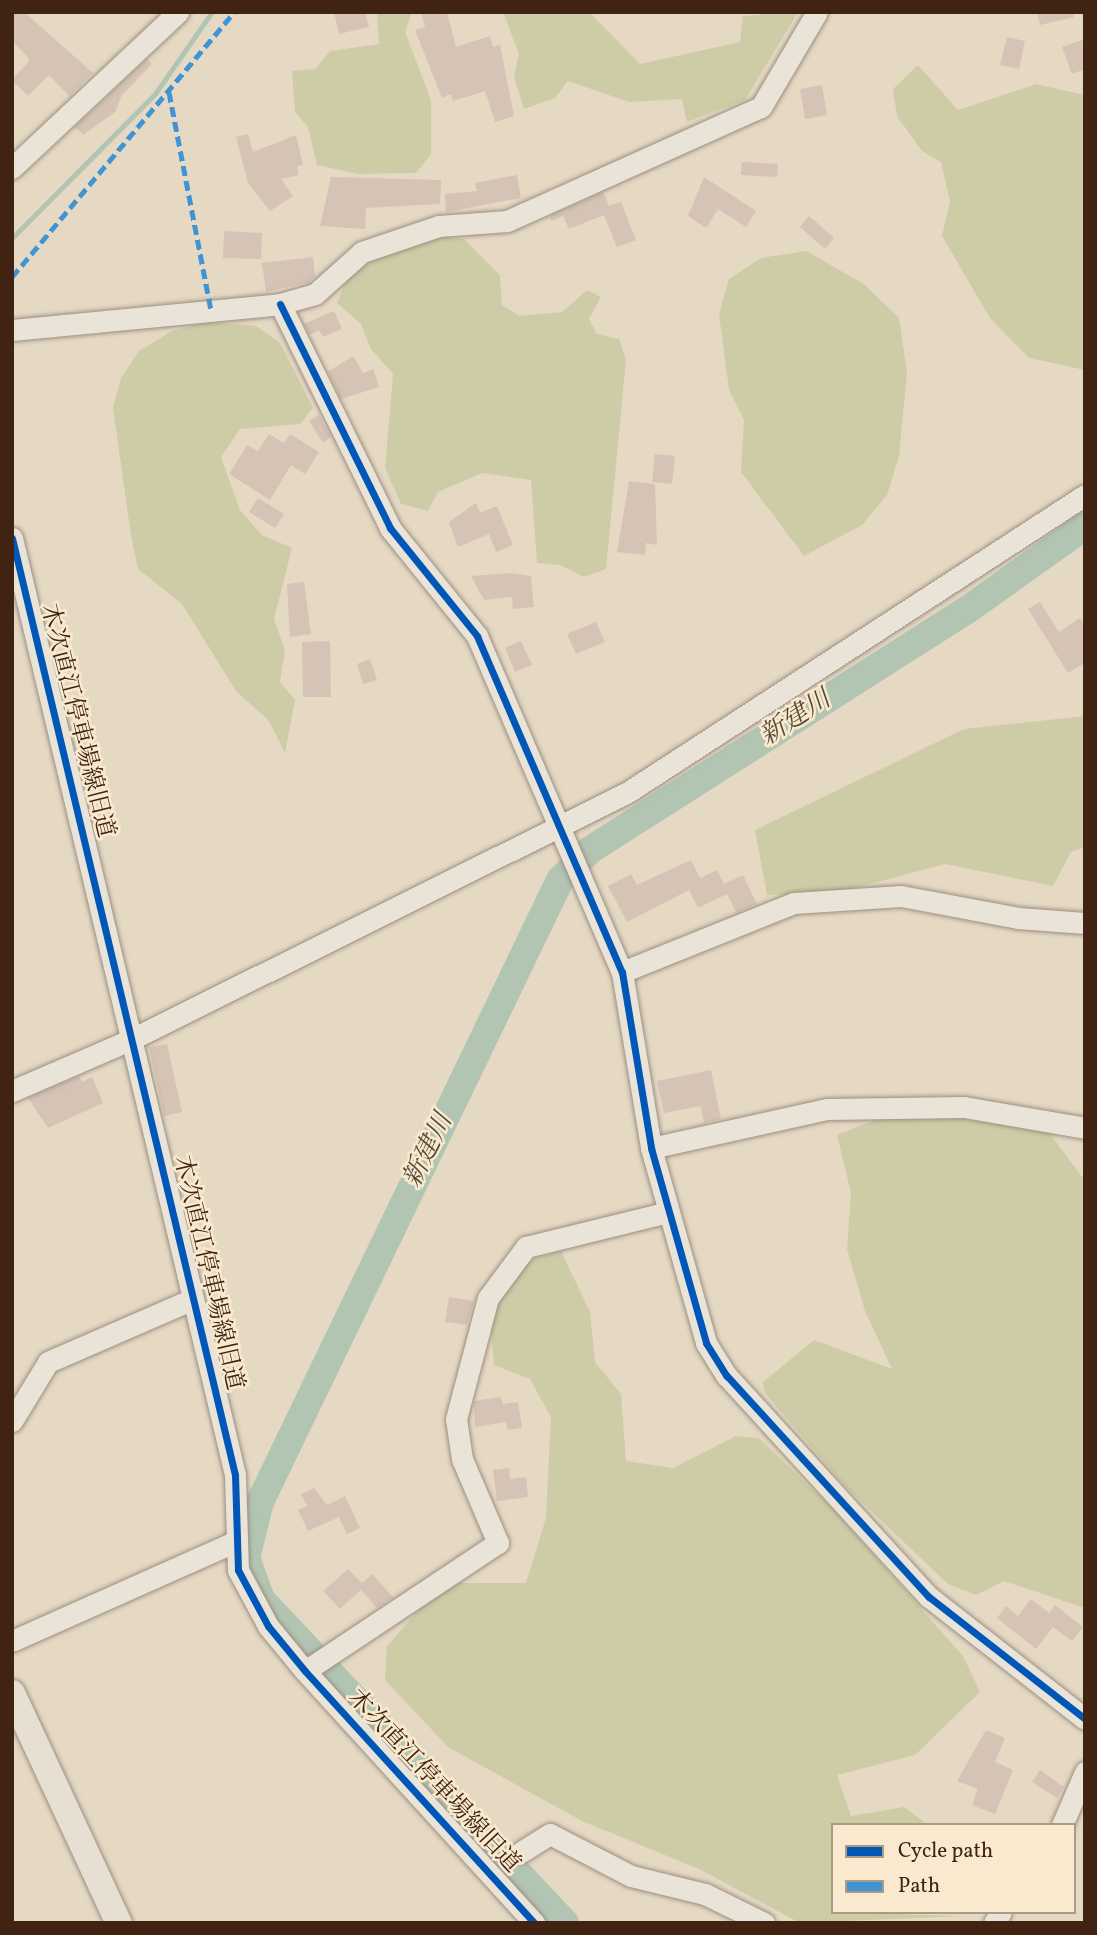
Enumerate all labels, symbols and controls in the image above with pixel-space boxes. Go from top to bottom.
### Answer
street label: 木次直江停車場線旧道 [33,601,119,841]
water label: 新建川 [755,685,837,753]
water label: 新建川 [398,1109,460,1193]
street label: 木次直江停車場線旧道 [166,1153,248,1393]
street label: 木次直江停車場線旧道 [341,1684,525,1880]
legend [831,1823,1076,1914]
text: Cycle path [898,1837,993,1866]
text: Path [898,1872,940,1901]

